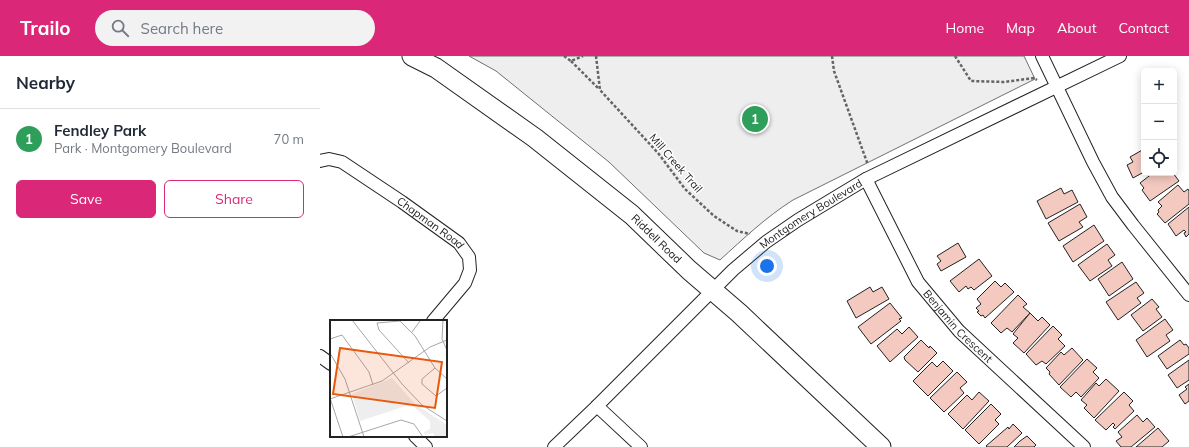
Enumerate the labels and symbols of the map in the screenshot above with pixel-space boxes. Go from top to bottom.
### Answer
pin: 1 [742,104,768,134]
street label: Mill Creek Trail [647,131,705,195]
street label: Montgomery Boulevard [756,176,865,252]
street label: Chapman Road [394,194,468,251]
street label: Riddell Road [628,211,685,266]
your location [757,256,777,276]
street label: Benjamin Crescent [920,287,996,366]
inset map [330,320,447,437]

